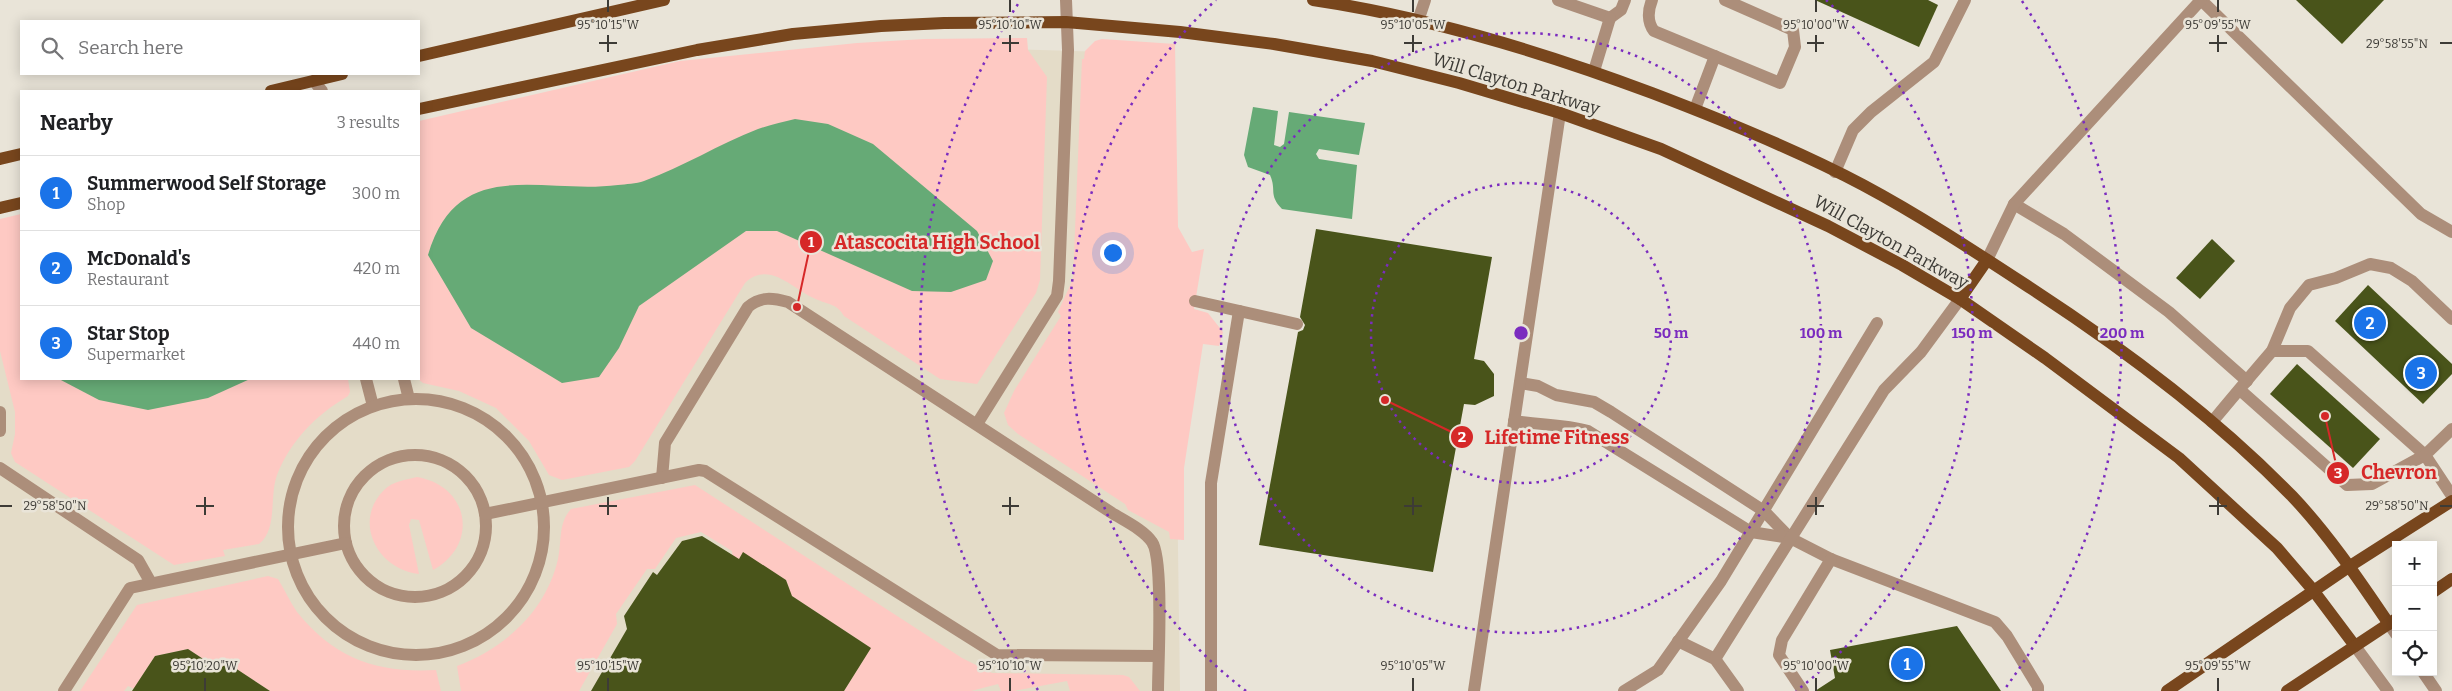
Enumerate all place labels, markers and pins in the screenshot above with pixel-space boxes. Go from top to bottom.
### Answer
callout: Atascocita High School [799,225,1050,259]
pin: 2 [2354,304,2386,342]
centre of rings [1512,324,1530,342]
pin: 3 [2405,354,2437,392]
callout: Lifetime Fitness [1450,420,1640,454]
callout: Chevron [2326,456,2447,490]
pin: 1 [1891,645,1923,683]

